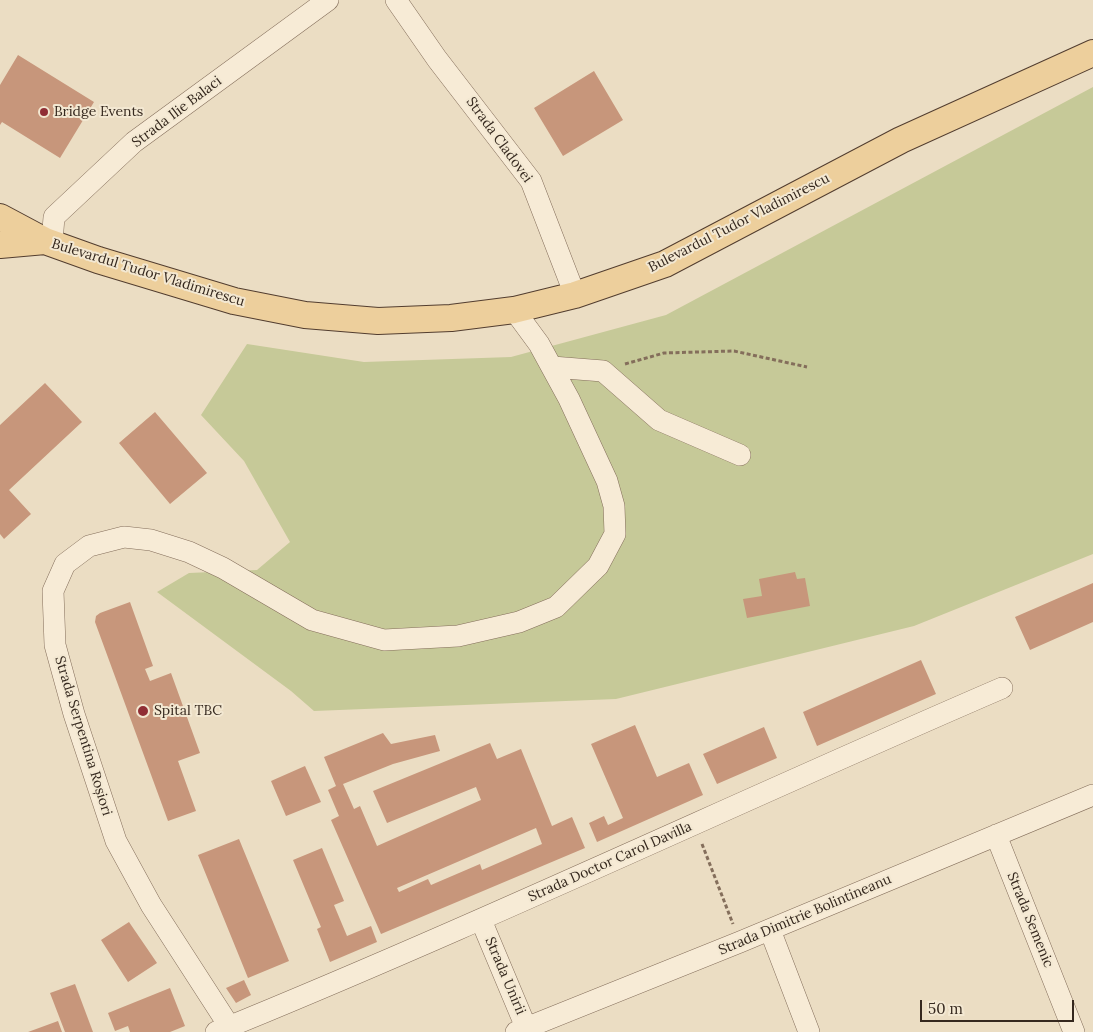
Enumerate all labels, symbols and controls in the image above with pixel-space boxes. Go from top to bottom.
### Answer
street label: Strada Ilie Balaci [129,73,225,151]
street label: Strada Cladovei [462,94,536,186]
place label: Bridge Events [54,104,143,120]
marker: Bridge Events [38,106,50,118]
street label: Bulevardul Tudor Vladimirescu [646,170,832,276]
street label: Bulevardul Tudor Vladimirescu [49,236,247,310]
street label: Strada Serpentina Roșiori [51,654,115,818]
place label: Spital TBC [154,703,222,719]
marker: Spital TBC [136,704,150,718]
street label: Strada Doctor Carol Davilla [526,818,694,906]
street label: Strada Semenic [1003,870,1057,970]
street label: Strada Dimitrie Bolintineanu [716,871,894,959]
street label: Strada Unirii [481,935,529,1017]
scale bar [923,990,1077,1022]
text: 50 m [928,999,963,1018]

